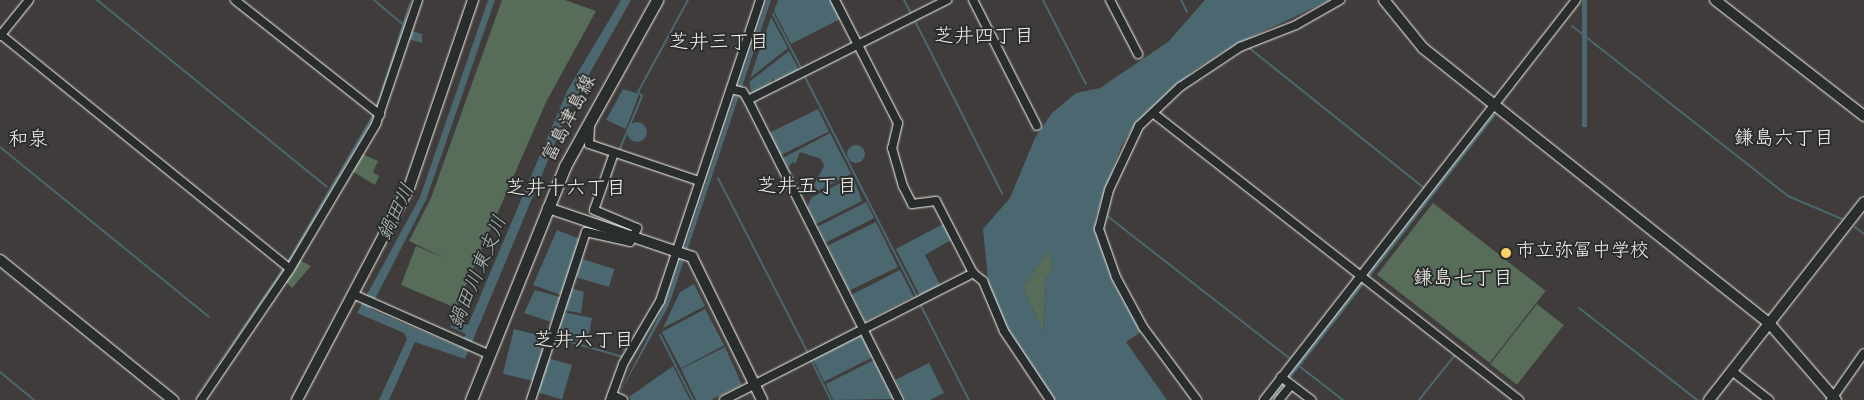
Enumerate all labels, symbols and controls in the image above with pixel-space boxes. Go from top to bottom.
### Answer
district label: 芝井四丁目 [934,26,1034,50]
district label: 芝井三丁目 [669,32,769,56]
street label: 富島津島線 [539,72,603,166]
district label: 鎌島六丁目 [1734,128,1834,152]
district label: 和泉 [8,129,48,153]
district label: 芝井五丁目 [757,176,857,200]
district label: 芝井十六丁目 [506,178,626,202]
water label: 鍋田川 [374,181,422,245]
water label: 鍋田川東支川 [446,213,514,333]
place label: 市立弥冨中学校 [1516,242,1649,264]
marker: 市立弥冨中学校 [1500,247,1512,259]
district label: 鎌島七丁目 [1413,268,1513,292]
district label: 芝井六丁目 [534,330,634,354]

